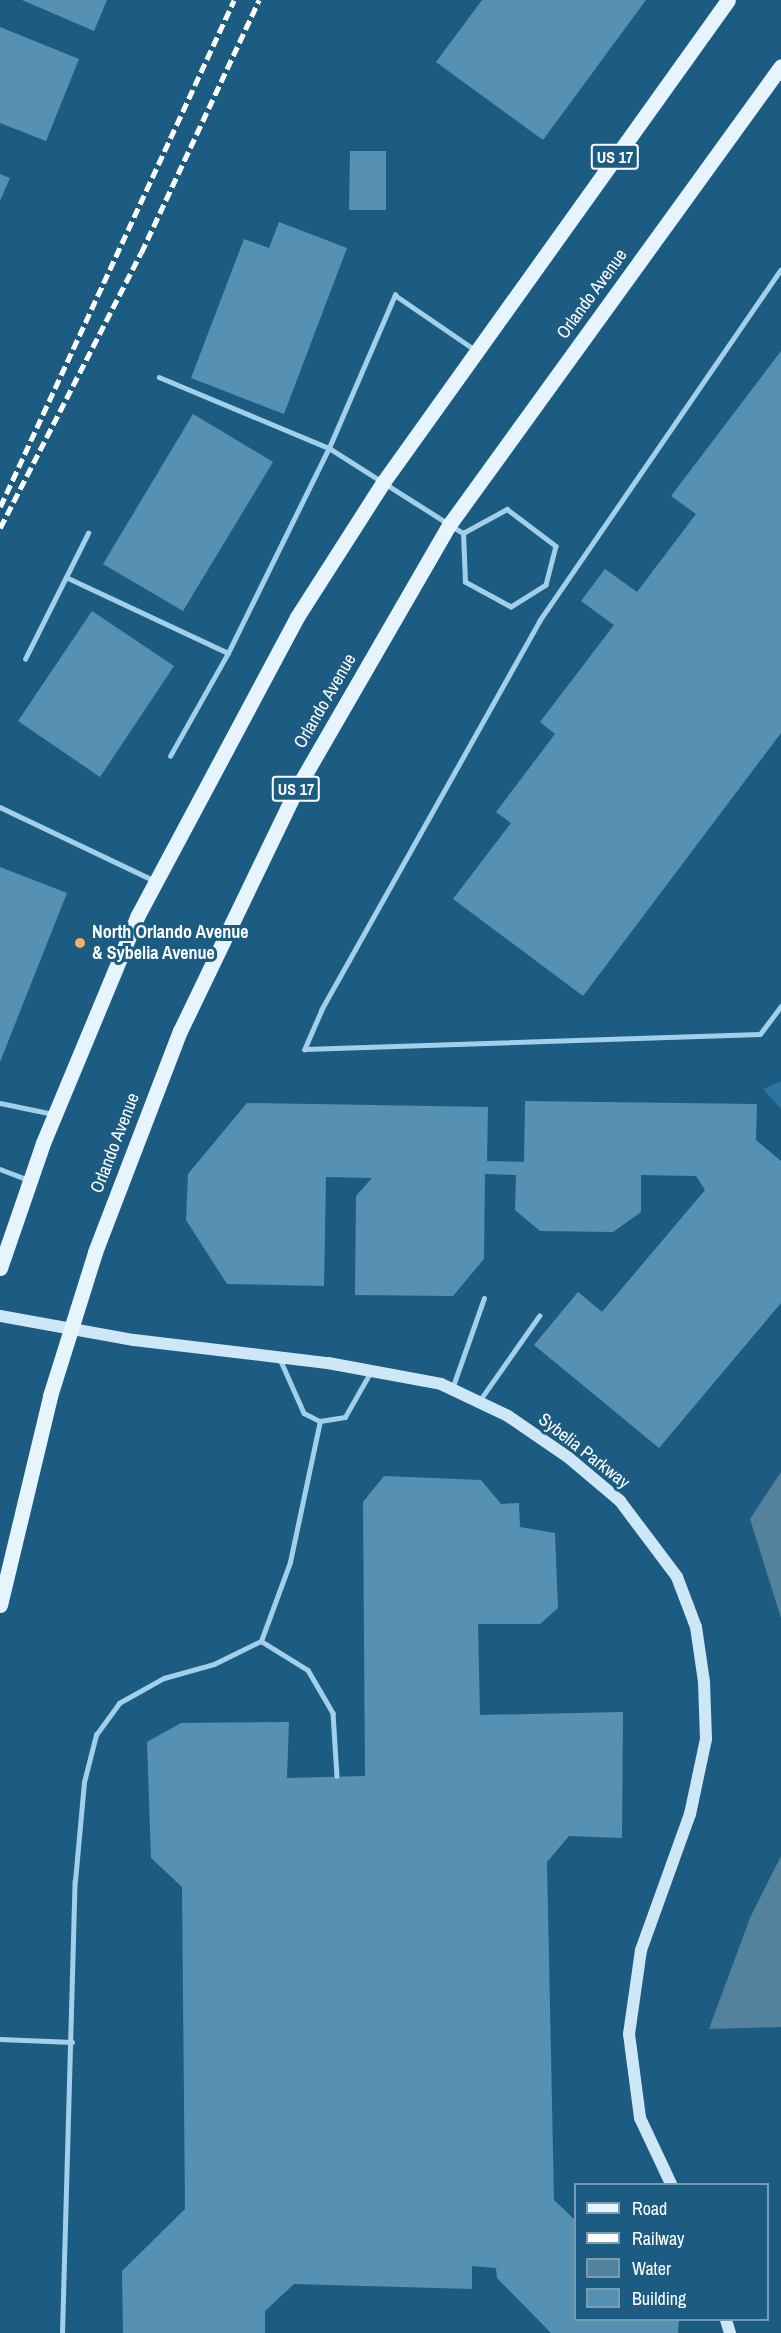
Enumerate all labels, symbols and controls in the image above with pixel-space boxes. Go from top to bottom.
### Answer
road number: US 17 [590,144,640,170]
street label: Orlando Avenue [552,245,632,343]
street label: Orlando Avenue [289,650,361,752]
road number: US 17 [270,776,322,802]
place label: North Orlando Avenue & Sybelia Avenue [92,922,249,964]
marker: North Orlando Avenue & Sybelia Avenue [73,936,87,950]
street label: Orlando Avenue [86,1089,144,1197]
street label: Sybelia Parkway [534,1409,634,1493]
legend [574,2183,769,2321]
text: Road [632,2196,667,2221]
text: Railway [632,2226,685,2251]
text: Water [632,2256,671,2281]
text: Building [632,2286,686,2311]

